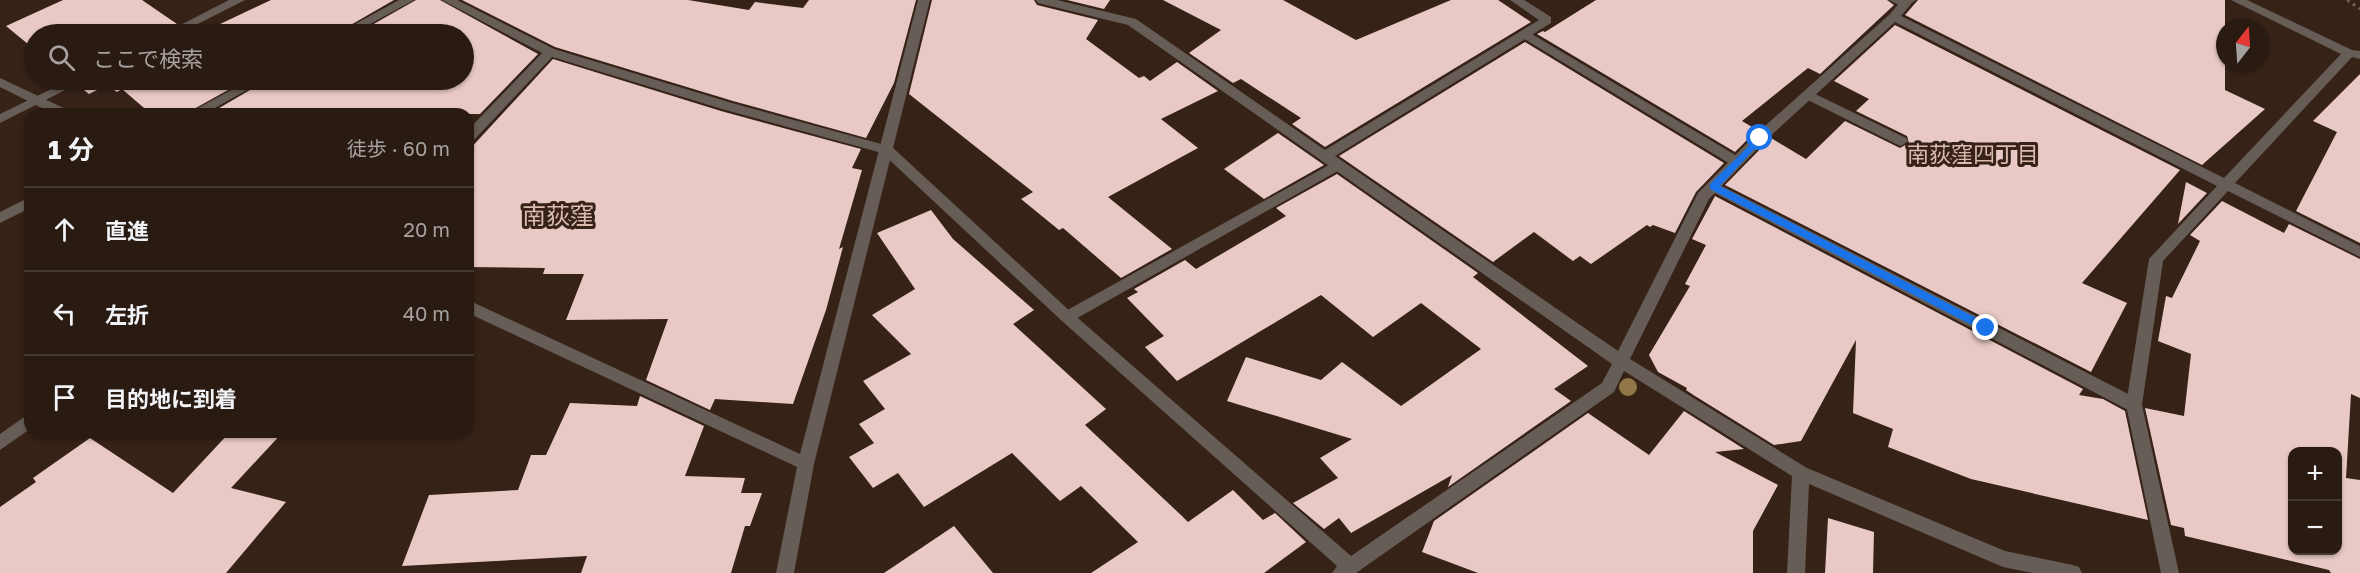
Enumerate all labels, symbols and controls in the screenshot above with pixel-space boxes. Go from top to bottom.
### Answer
north arrow [2216,18,2270,72]
search box [24,24,474,90]
icon: search [45,41,78,74]
text: ここで検索 [93,45,203,72]
route start [1746,124,1772,150]
text: 1 分 [48,134,94,165]
text: 徒歩 · 60 m [347,136,450,160]
district label: 南荻窪四丁目 [1907,140,2039,167]
district label: 南荻窪 [522,200,594,229]
icon: ahead [48,213,81,246]
text: 直進 [105,217,149,244]
text: 20 m [403,217,450,241]
icon: left [48,297,81,330]
text: 左折 [105,301,149,328]
text: 40 m [403,301,450,325]
route end [1972,314,1998,340]
icon: arrive [48,381,81,414]
text: 目的地に到着 [105,385,237,412]
map controls [2288,447,2342,555]
button: + [2288,447,2342,501]
button: − [2288,501,2342,555]

